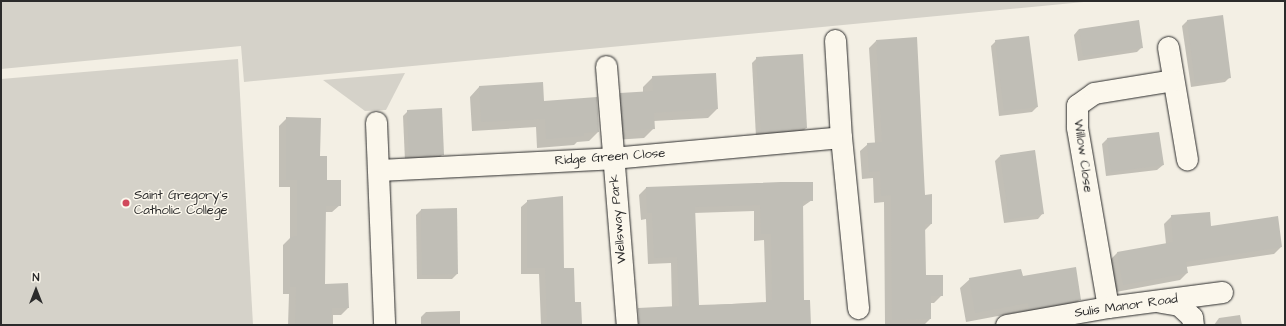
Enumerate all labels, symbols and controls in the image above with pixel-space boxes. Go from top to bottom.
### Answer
street label: Willow Close [1070,119,1096,193]
street label: Ridge Green Close [554,145,666,169]
street label: Wellsway Park [606,174,630,264]
place label: Saint Gregory's Catholic College [134,188,228,219]
marker: Saint Gregory's Catholic College [121,198,131,208]
north arrow [16,270,56,310]
text: N [33,270,39,285]
street label: Sulis Manor Road [1073,291,1179,321]

